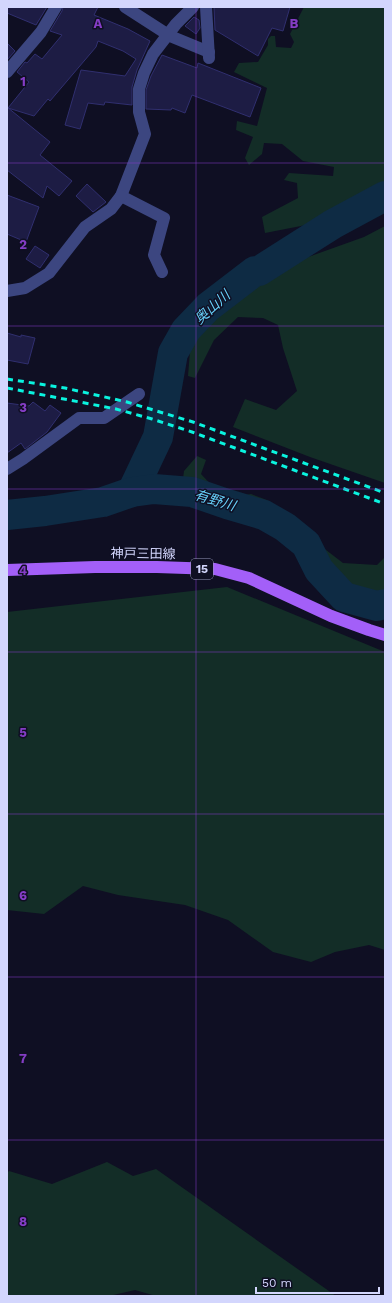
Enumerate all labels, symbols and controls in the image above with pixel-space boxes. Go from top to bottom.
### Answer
text: A [94,16,103,31]
text: B [290,16,299,31]
text: 1 [20,74,26,89]
text: 2 [19,237,27,252]
water label: 奥山川 [191,286,234,327]
text: 3 [19,400,27,415]
water label: 有野川 [193,486,239,514]
street label: 神戸三田線 [110,545,176,562]
road number: 15 [191,559,213,579]
text: 4 [19,563,28,578]
text: 5 [19,725,27,740]
text: 6 [19,888,27,903]
text: 7 [19,1051,27,1066]
text: 8 [19,1214,27,1229]
scale bar [256,1269,379,1295]
text: 50 m [262,1276,292,1290]

